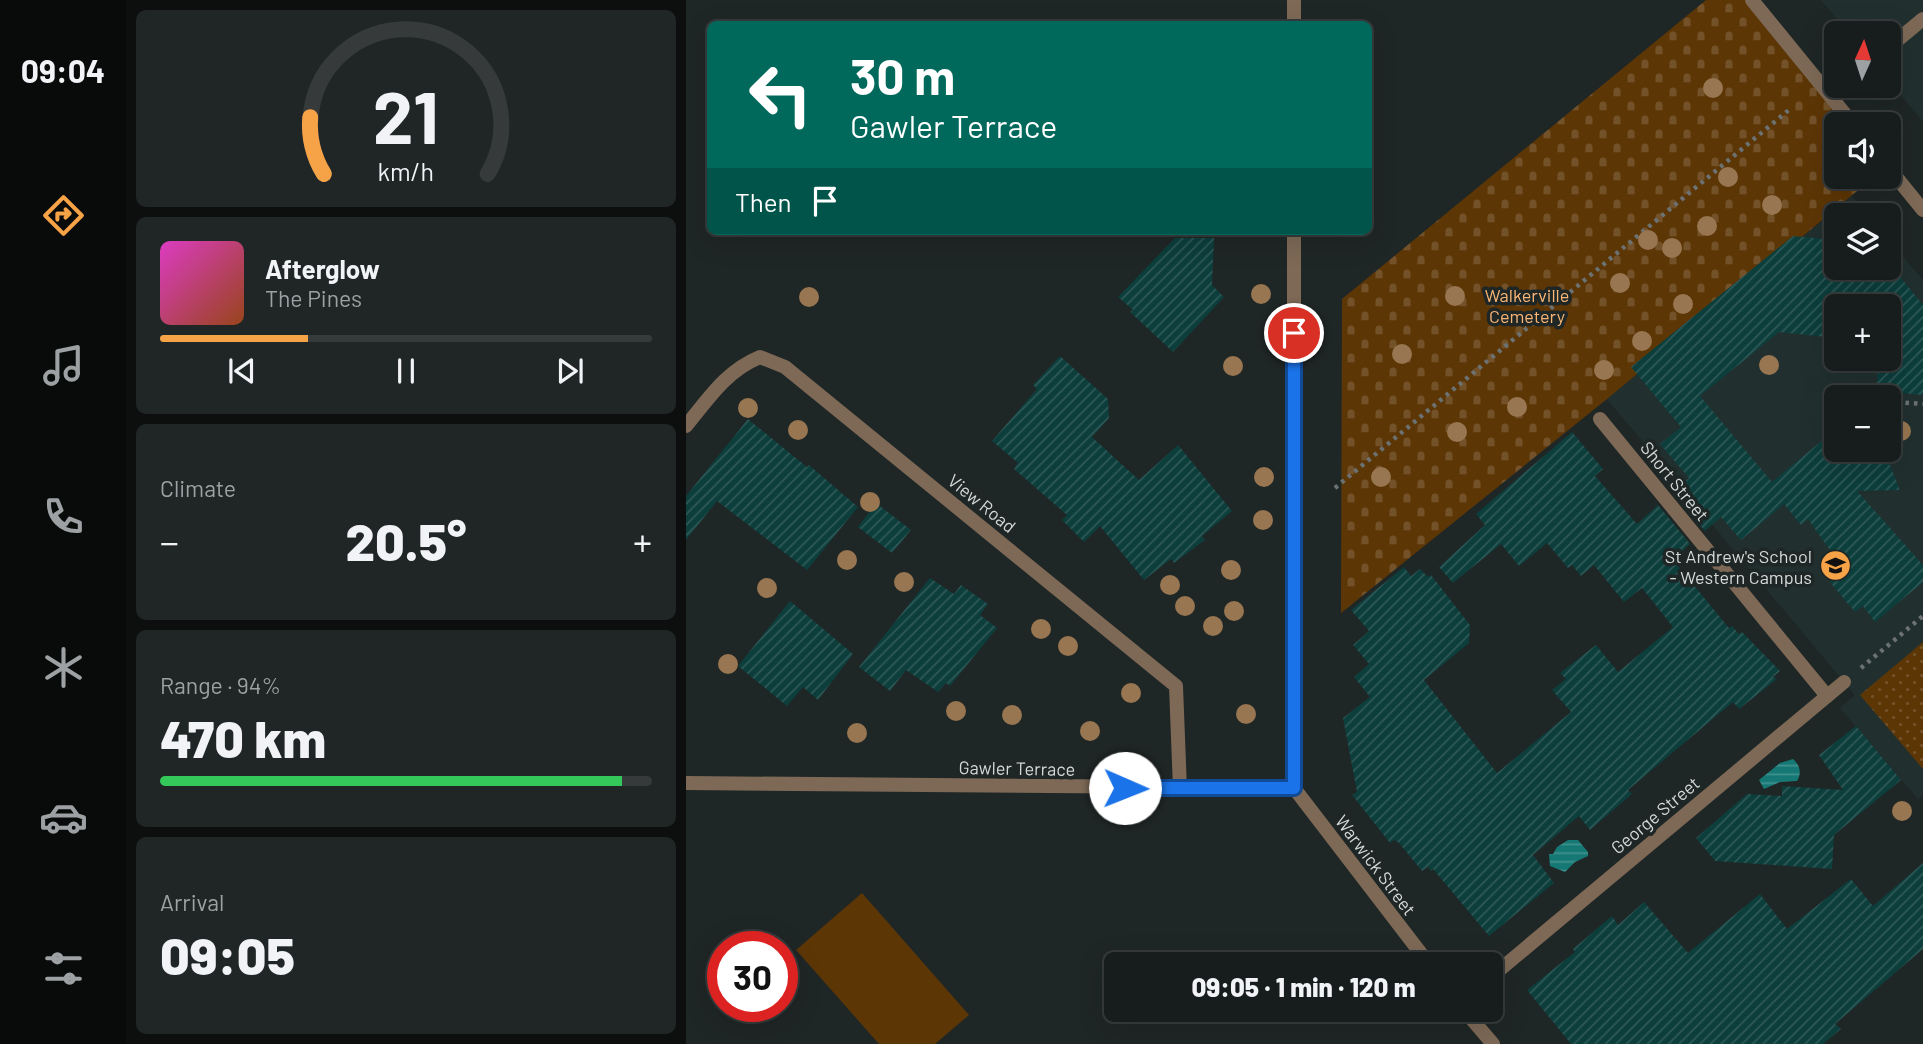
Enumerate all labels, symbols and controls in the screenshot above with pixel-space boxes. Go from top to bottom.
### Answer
north arrow [1824,21,1900,98]
map controls [1824,21,1901,462]
text: 30 m [850,46,955,105]
icon: left [735,49,826,140]
text: 09:04 [21,51,105,89]
text: 21 [373,72,439,160]
text: Gawler Terrace [850,106,1057,144]
button: sound [1824,112,1901,189]
text: km/h [378,156,434,186]
icon: arrive [806,182,844,220]
text: Then [735,186,792,217]
icon: directions [39,191,88,240]
button: layers [1824,203,1901,280]
text: Afterglow [265,253,380,284]
text: The Pines [265,284,362,312]
park label: Walkerville Cemetery [1485,284,1569,327]
button: + [1824,294,1901,371]
pin [1264,303,1324,363]
icon: arrive [1275,314,1313,352]
icon: music [39,341,88,390]
icon: previous [223,352,261,390]
icon: pause [387,352,425,390]
icon: next [551,352,589,390]
button: − [1824,385,1901,462]
street label: Short Street [1636,437,1714,525]
street label: View Road [944,469,1020,537]
text: Climate [160,474,236,502]
icon: phone [39,492,88,541]
text: 20.5° [345,509,467,571]
text: − [160,518,179,564]
text: + [633,518,652,564]
place label: St Andrew's School - Western Campus [1665,545,1812,588]
school or university icon: St Andrew's School - Western Campus [1818,549,1852,583]
icon: climate [39,643,88,692]
text: Range · 94% [160,671,281,699]
text: 470 km [160,706,326,768]
position arrow [1088,751,1162,825]
street label: Gawler Terrace [959,756,1075,780]
street label: George Street [1606,772,1704,858]
icon: car [39,793,88,842]
street label: Warwick Street [1331,811,1421,919]
text: Arrival [160,888,224,916]
text: 09:05 [160,923,295,985]
speed limit sign: 30 [707,931,798,1022]
icon: filters [39,944,88,993]
text: 09:05 · 1 min · 120 m [1191,971,1416,1002]

